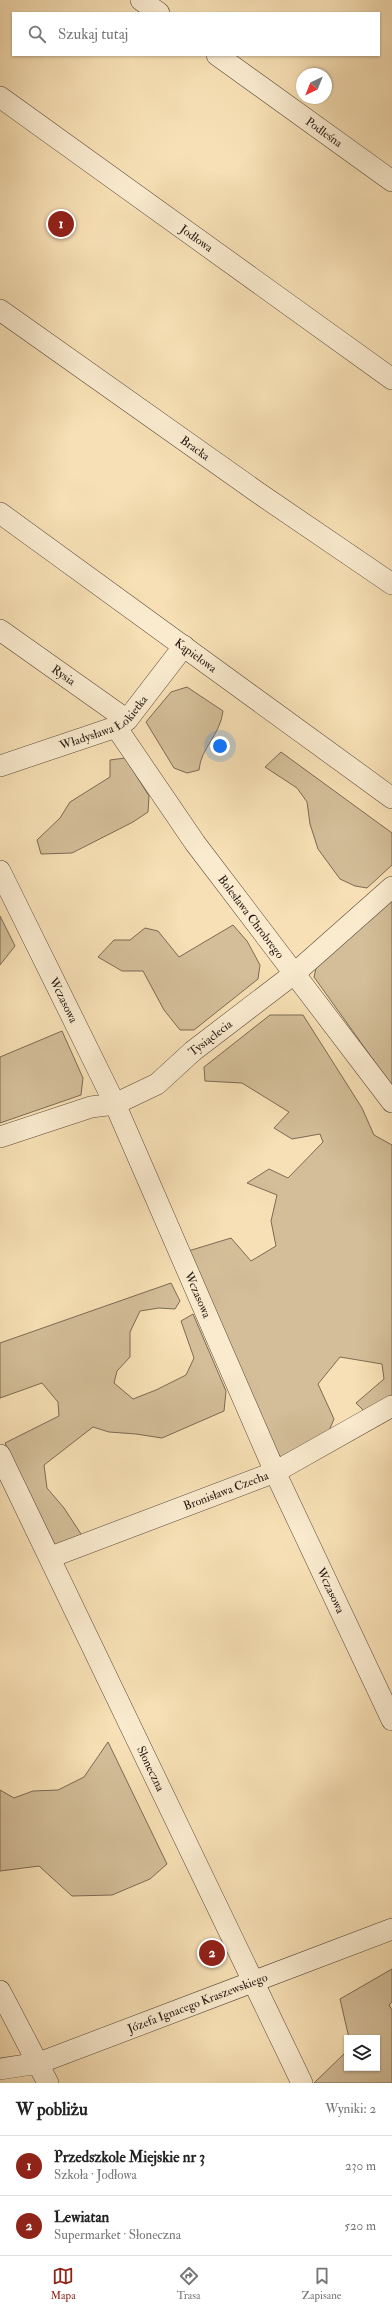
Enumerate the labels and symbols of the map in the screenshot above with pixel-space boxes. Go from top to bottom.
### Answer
north arrow [296,68,332,104]
street label: Podleśna [303,114,346,151]
pin: 1 [48,209,74,239]
street label: Jodłowa [176,221,217,256]
street label: Bracka [177,433,214,464]
street label: Kąpielowa [172,635,221,676]
street label: Rysia [49,661,79,689]
street label: Władysława Łokietka [57,691,151,753]
your location [210,736,230,756]
street label: Bolesława Chrobrego [215,872,288,962]
street label: Wczasowa [46,974,82,1026]
street label: Tysiąclecia [185,1016,236,1059]
street label: Wczasowa [181,1269,215,1321]
street label: Bronisława Czecha [181,1467,272,1514]
street label: Wczasowa [313,1564,349,1617]
street label: Słoneczna [134,1744,169,1795]
pin: 2 [199,1938,225,1968]
street label: Józefa Ignacego Kraszewskiego [124,1969,270,2037]

